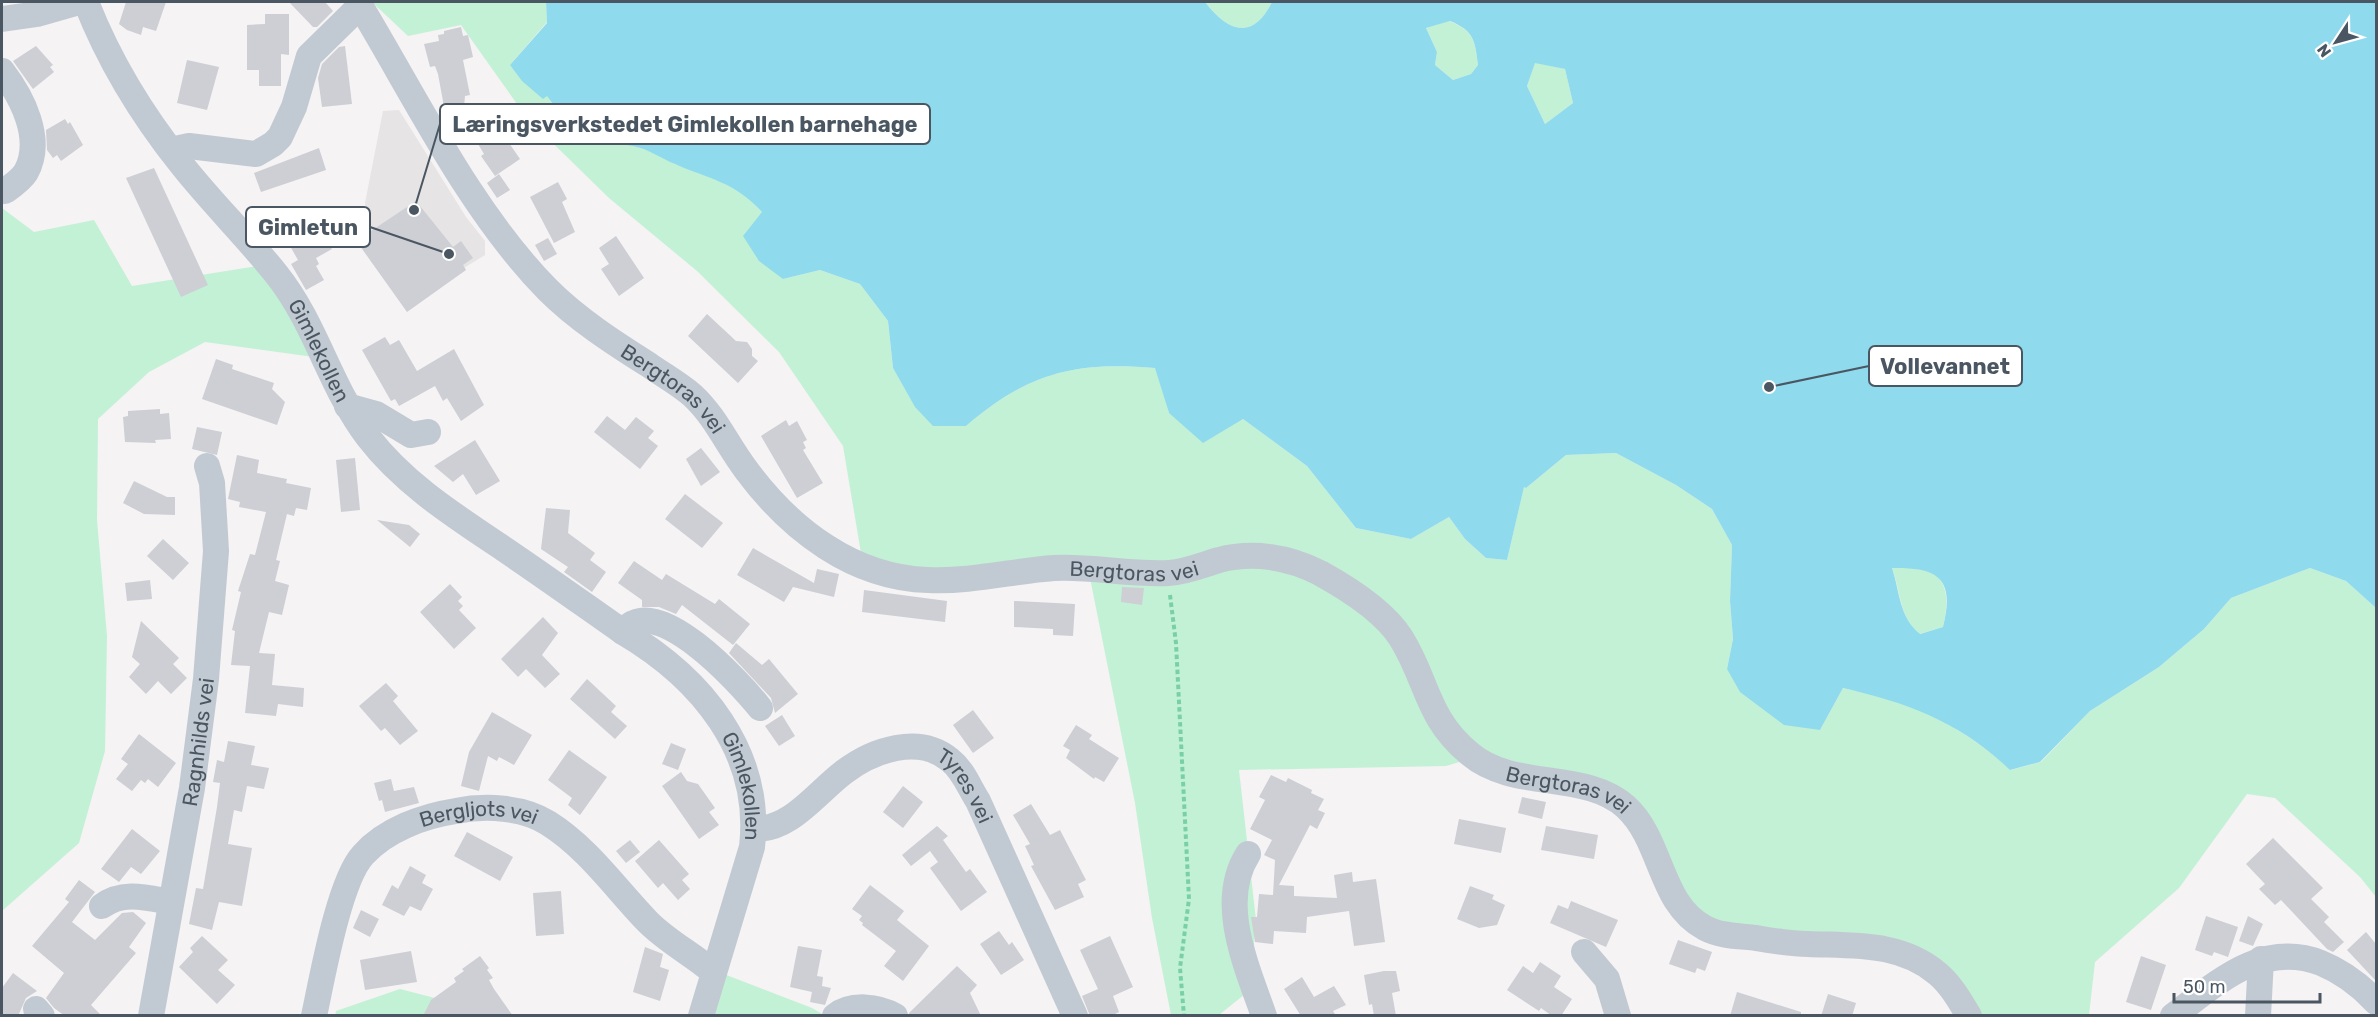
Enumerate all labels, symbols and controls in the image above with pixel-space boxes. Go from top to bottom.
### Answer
north arrow [2306,12,2366,72]
text: N [2313,40,2335,61]
callout: Læringsverkstedet Gimlekollen barnehage [440,104,930,144]
text: Læringsverkstedet Gimlekollen barnehage [452,111,918,138]
callout: Gimletun [246,207,370,247]
text: Gimletun [258,214,358,241]
street label: Gimlekollen [284,294,356,406]
street label: Bergtoras vei [616,338,731,438]
callout: Vollevannet [1869,346,2022,386]
text: Vollevannet [1880,353,2010,380]
street label: Bergtoras vei [1069,555,1202,586]
street label: Ragnhilds vei [176,676,219,808]
street label: Gimlekollen [717,727,766,841]
street label: Tyres vei [933,742,999,827]
street label: Bergtoras vei [1503,760,1637,818]
street label: Bergljots vei [416,795,542,832]
scale bar [2174,966,2320,1004]
text: 50 m [2183,976,2226,998]

